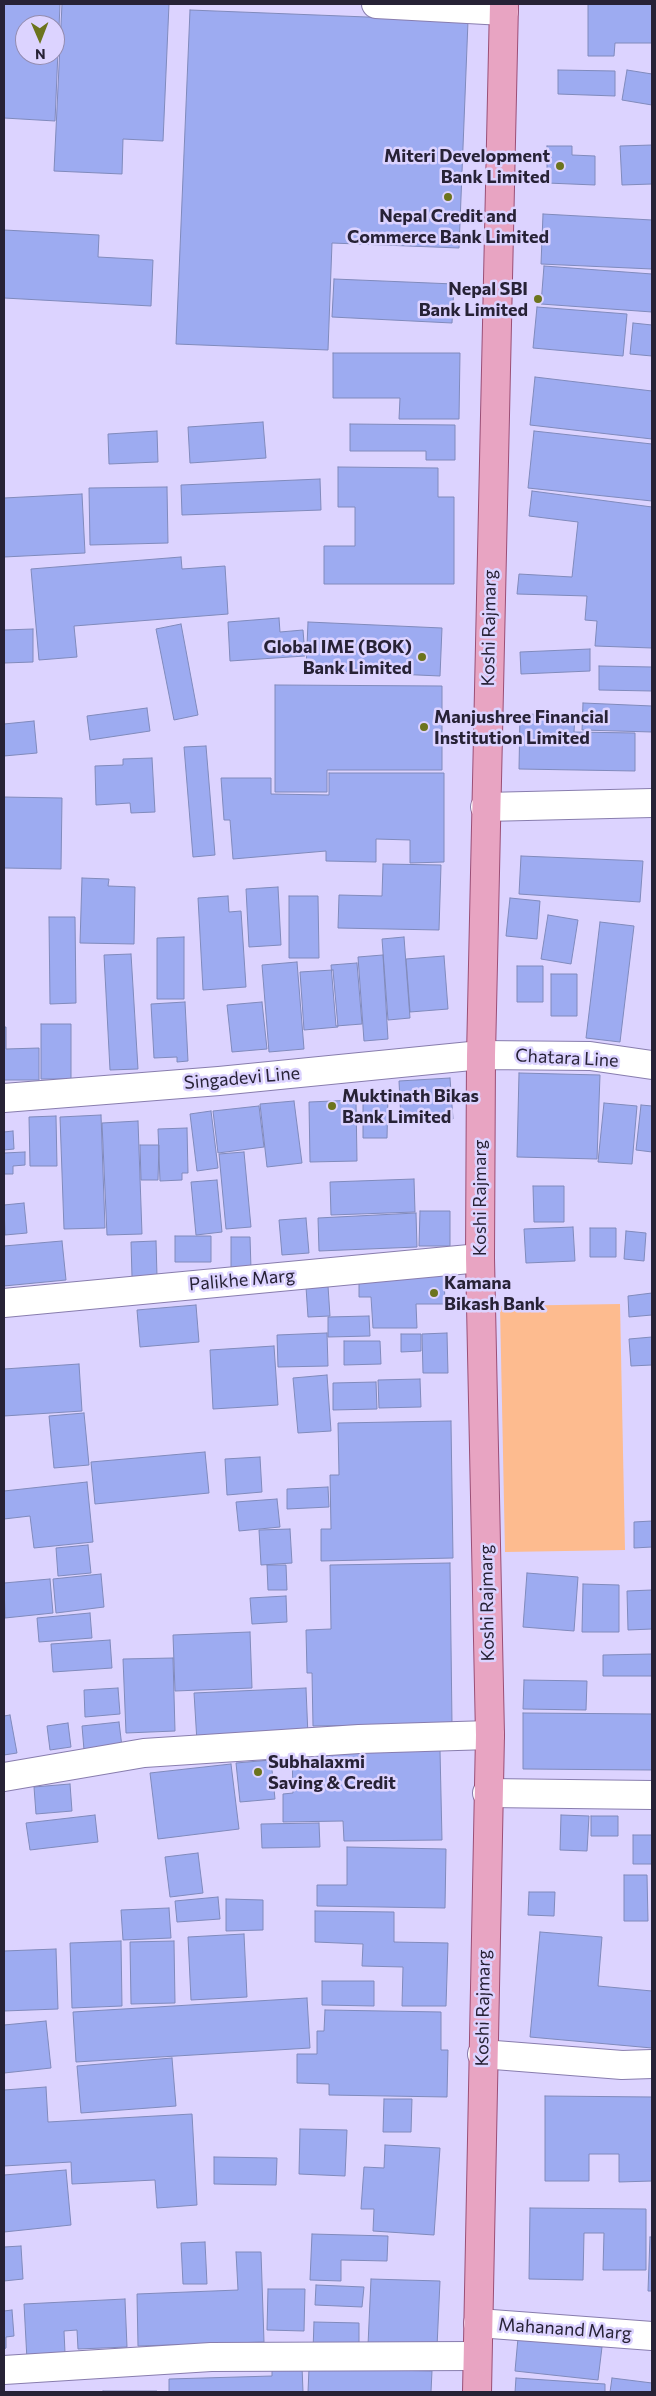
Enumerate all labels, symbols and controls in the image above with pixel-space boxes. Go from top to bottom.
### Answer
north arrow [15,15,65,65]
text: N [35,46,46,63]
place label: Miteri Development Bank Limited [384,145,550,188]
marker: Miteri Development Bank Limited [554,160,566,172]
marker: Nepal Credit and Commerce Bank Limited [442,191,454,203]
place label: Nepal Credit and Commerce Bank Limited [347,205,549,248]
place label: Nepal SBI Bank Limited [419,278,528,320]
marker: Nepal SBI Bank Limited [532,293,544,305]
street label: Koshi Rajmarg [477,569,501,687]
place label: Global IME (BOK) Bank Limited [264,636,412,679]
marker: Global IME (BOK) Bank Limited [416,651,428,663]
place label: Manjushree Financial Institution Limited [434,706,609,749]
marker: Manjushree Financial Institution Limited [418,721,430,733]
street label: Chatara Line [515,1045,619,1071]
street label: Singadevi Line [183,1062,301,1094]
place label: Muktinath Bikas Bank Limited [342,1085,479,1128]
marker: Muktinath Bikas Bank Limited [326,1100,338,1112]
street label: Koshi Rajmarg [469,1140,491,1256]
street label: Palikhe Marg [188,1265,296,1295]
place label: Kamana Bikash Bank [444,1272,545,1315]
marker: Kamana Bikash Bank [428,1287,440,1299]
street label: Koshi Rajmarg [475,1544,499,1662]
place label: Subhalaxmi Saving & Credit [268,1751,396,1794]
marker: Subhalaxmi Saving & Credit [252,1766,264,1778]
street label: Koshi Rajmarg [471,1949,495,2067]
street label: Mahanand Marg [498,2314,632,2344]

